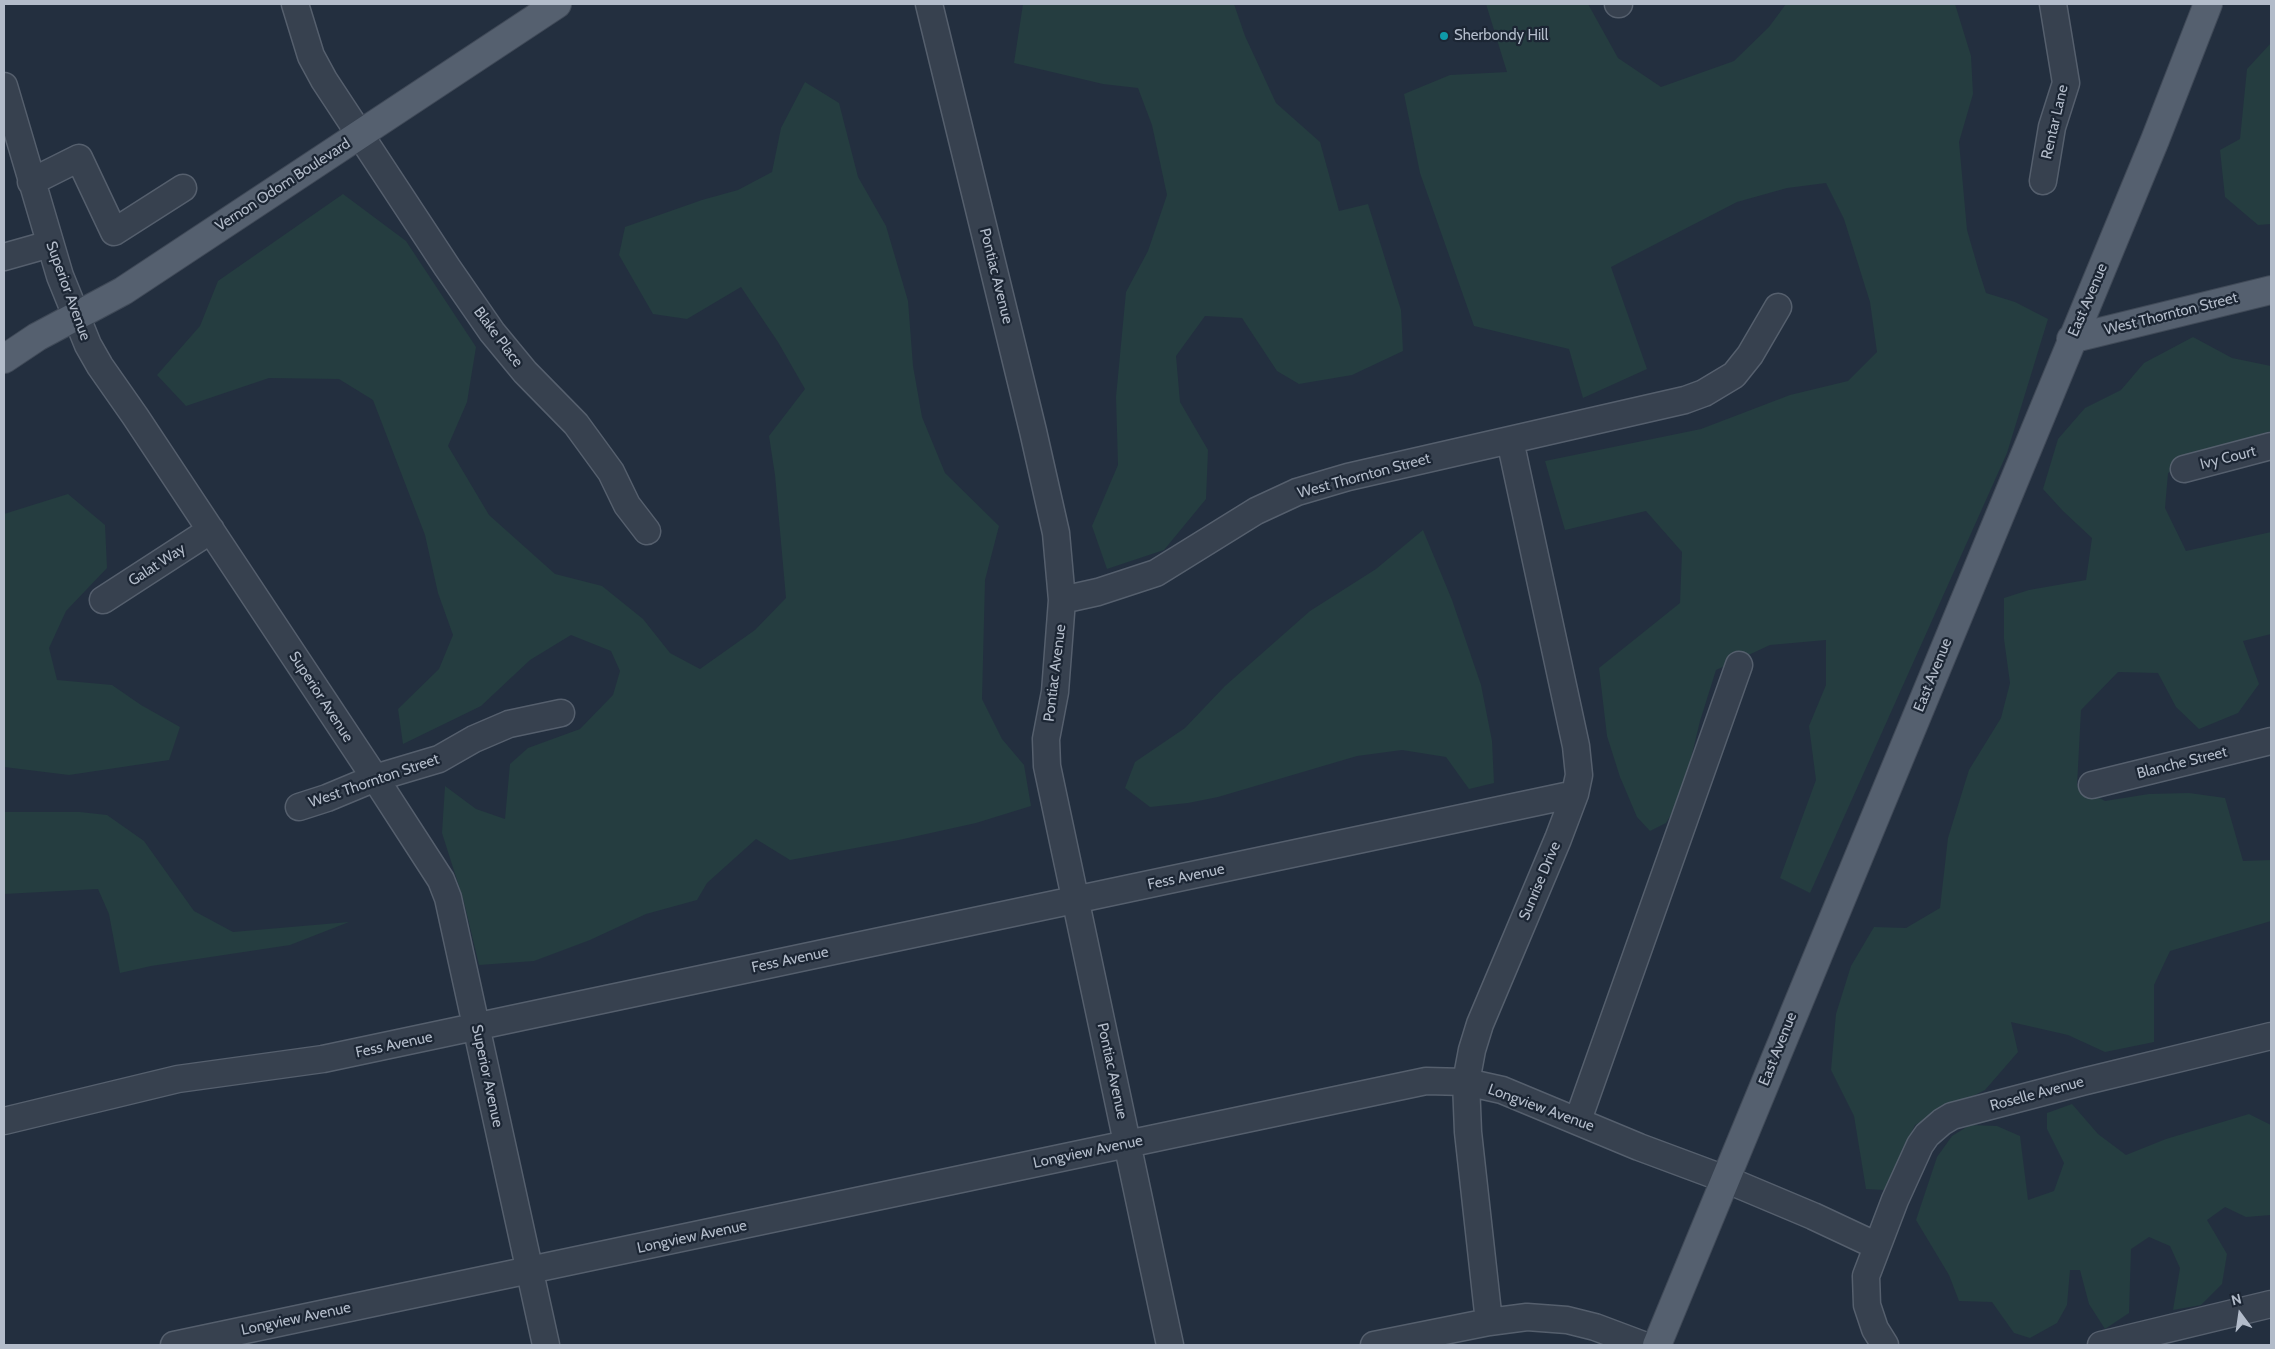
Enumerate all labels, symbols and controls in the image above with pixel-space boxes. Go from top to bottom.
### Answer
place label: Sherbondy Hill [1454,27,1548,45]
marker: Sherbondy Hill [1438,30,1450,42]
street label: Rentar Lane [2038,83,2072,161]
street label: Vernon Odom Boulevard [212,135,354,235]
street label: Pontiac Avenue [975,226,1017,326]
street label: Superior Avenue [42,239,94,343]
street label: East Avenue [2065,261,2111,339]
street label: West Thornton Street [2102,289,2240,339]
street label: Blake Place [470,303,526,371]
street label: Ivy Court [2198,442,2258,474]
street label: West Thornton Street [1296,450,1432,502]
street label: Galat Way [125,540,189,590]
street label: Pontiac Avenue [1040,623,1070,723]
street label: East Avenue [1910,636,1956,714]
street label: Superior Avenue [285,648,357,746]
street label: Blanche Street [2135,743,2229,783]
street label: West Thornton Street [306,750,442,812]
street label: Sunrise Drive [1515,839,1565,923]
street label: Fess Avenue [1146,860,1226,894]
street label: Fess Avenue [750,943,830,977]
street label: East Avenue [1755,1010,1801,1088]
street label: Pontiac Avenue [1093,1021,1131,1121]
street label: Superior Avenue [467,1023,507,1129]
street label: Fess Avenue [354,1028,434,1062]
street label: Roselle Avenue [1988,1073,2086,1115]
street label: Longview Avenue [1486,1080,1596,1136]
street label: Longview Avenue [1032,1132,1144,1172]
street label: Longview Avenue [636,1217,748,1257]
north arrow [2215,1289,2265,1339]
text: N [2229,1290,2243,1309]
street label: Longview Avenue [240,1299,352,1339]

